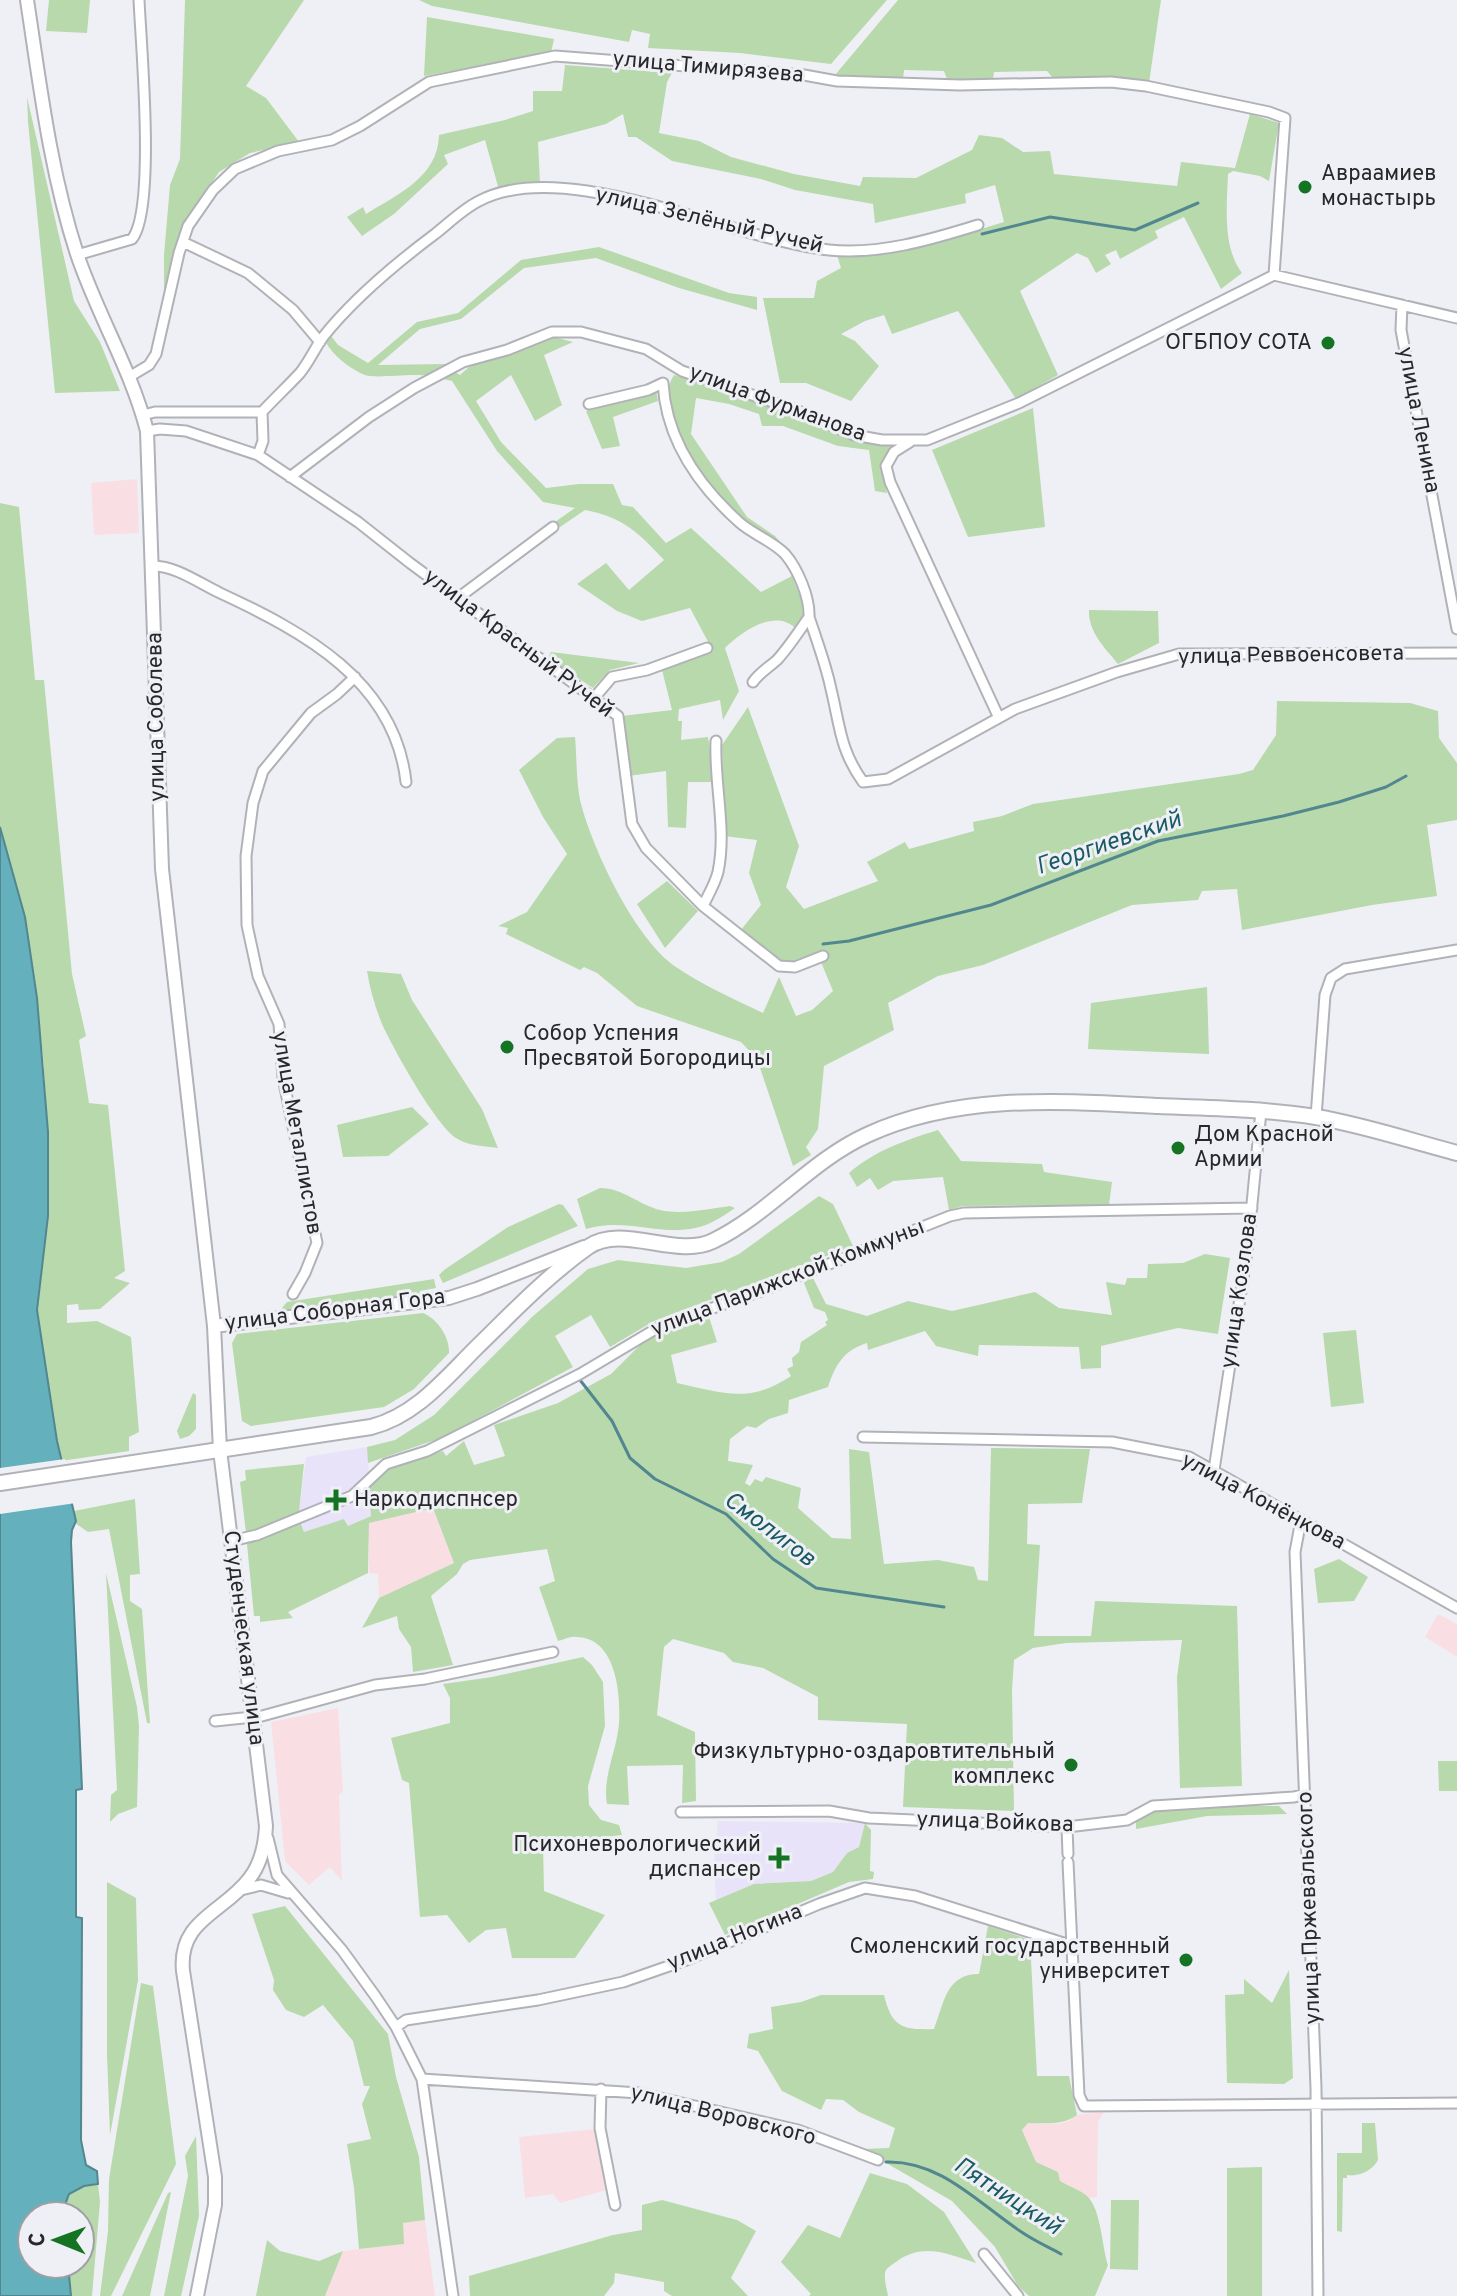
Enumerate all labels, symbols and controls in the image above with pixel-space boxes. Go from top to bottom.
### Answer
street label: улица Тимирязева [611,46,805,90]
place label: Авраамиев монастырь [1321,161,1437,213]
marker: Авраамиев монастырь [1296,178,1314,196]
street label: улица Зелёный Ручей [593,182,825,260]
place label: ОГБПОУ СОТА [1165,330,1312,357]
marker: ОГБПОУ СОТА [1319,334,1337,352]
street label: улица Ленина [1391,345,1445,495]
street label: улица Фурманова [685,359,869,449]
street label: улица Красный Ручей [418,564,618,724]
street label: улица Соболева [142,632,172,802]
street label: улица Реввоенсовета [1178,641,1404,671]
water label: Георгиевский [1032,805,1187,883]
place label: Собор Успения Пресвятой Богородицы [523,1021,771,1073]
street label: улица Металлистов [265,1029,327,1237]
marker: Собор Успения Пресвятой Богородицы [498,1038,516,1056]
place label: Дом Красной Армии [1194,1122,1334,1174]
marker: Дом Красной Армии [1169,1139,1187,1157]
street label: улица Козлова [1216,1212,1264,1370]
street label: улица Парижской Коммуны [647,1214,929,1344]
street label: улица Соборная Гора [223,1284,447,1338]
street label: улица Конёнкова [1176,1447,1350,1557]
water label: Смолигов [717,1486,821,1574]
place label: Наркодиспнсер [354,1487,518,1514]
marker: Наркодиспнсер [325,1489,347,1511]
street label: Студенческая улица [216,1529,270,1747]
place label: Физкультурно-оздаровтительный комплекс [694,1739,1055,1791]
marker: Физкультурно-оздаровтительный комплекс [1062,1756,1080,1774]
street label: улица Пржевальского [1292,1791,1328,2025]
street label: улица Войкова [916,1807,1074,1839]
place label: Психоневрологический диспансер [513,1832,761,1884]
marker: Психоневрологический диспансер [768,1847,790,1869]
street label: улица Ногина [663,1899,807,1977]
place label: Смоленский государственный университет [849,1934,1170,1986]
marker: Смоленский государственный университет [1177,1951,1195,1969]
street label: улица Воровского [627,2080,819,2152]
water label: Пятницкий [948,2151,1068,2244]
north arrow [16,2200,96,2280]
text: С [25,2232,52,2247]

